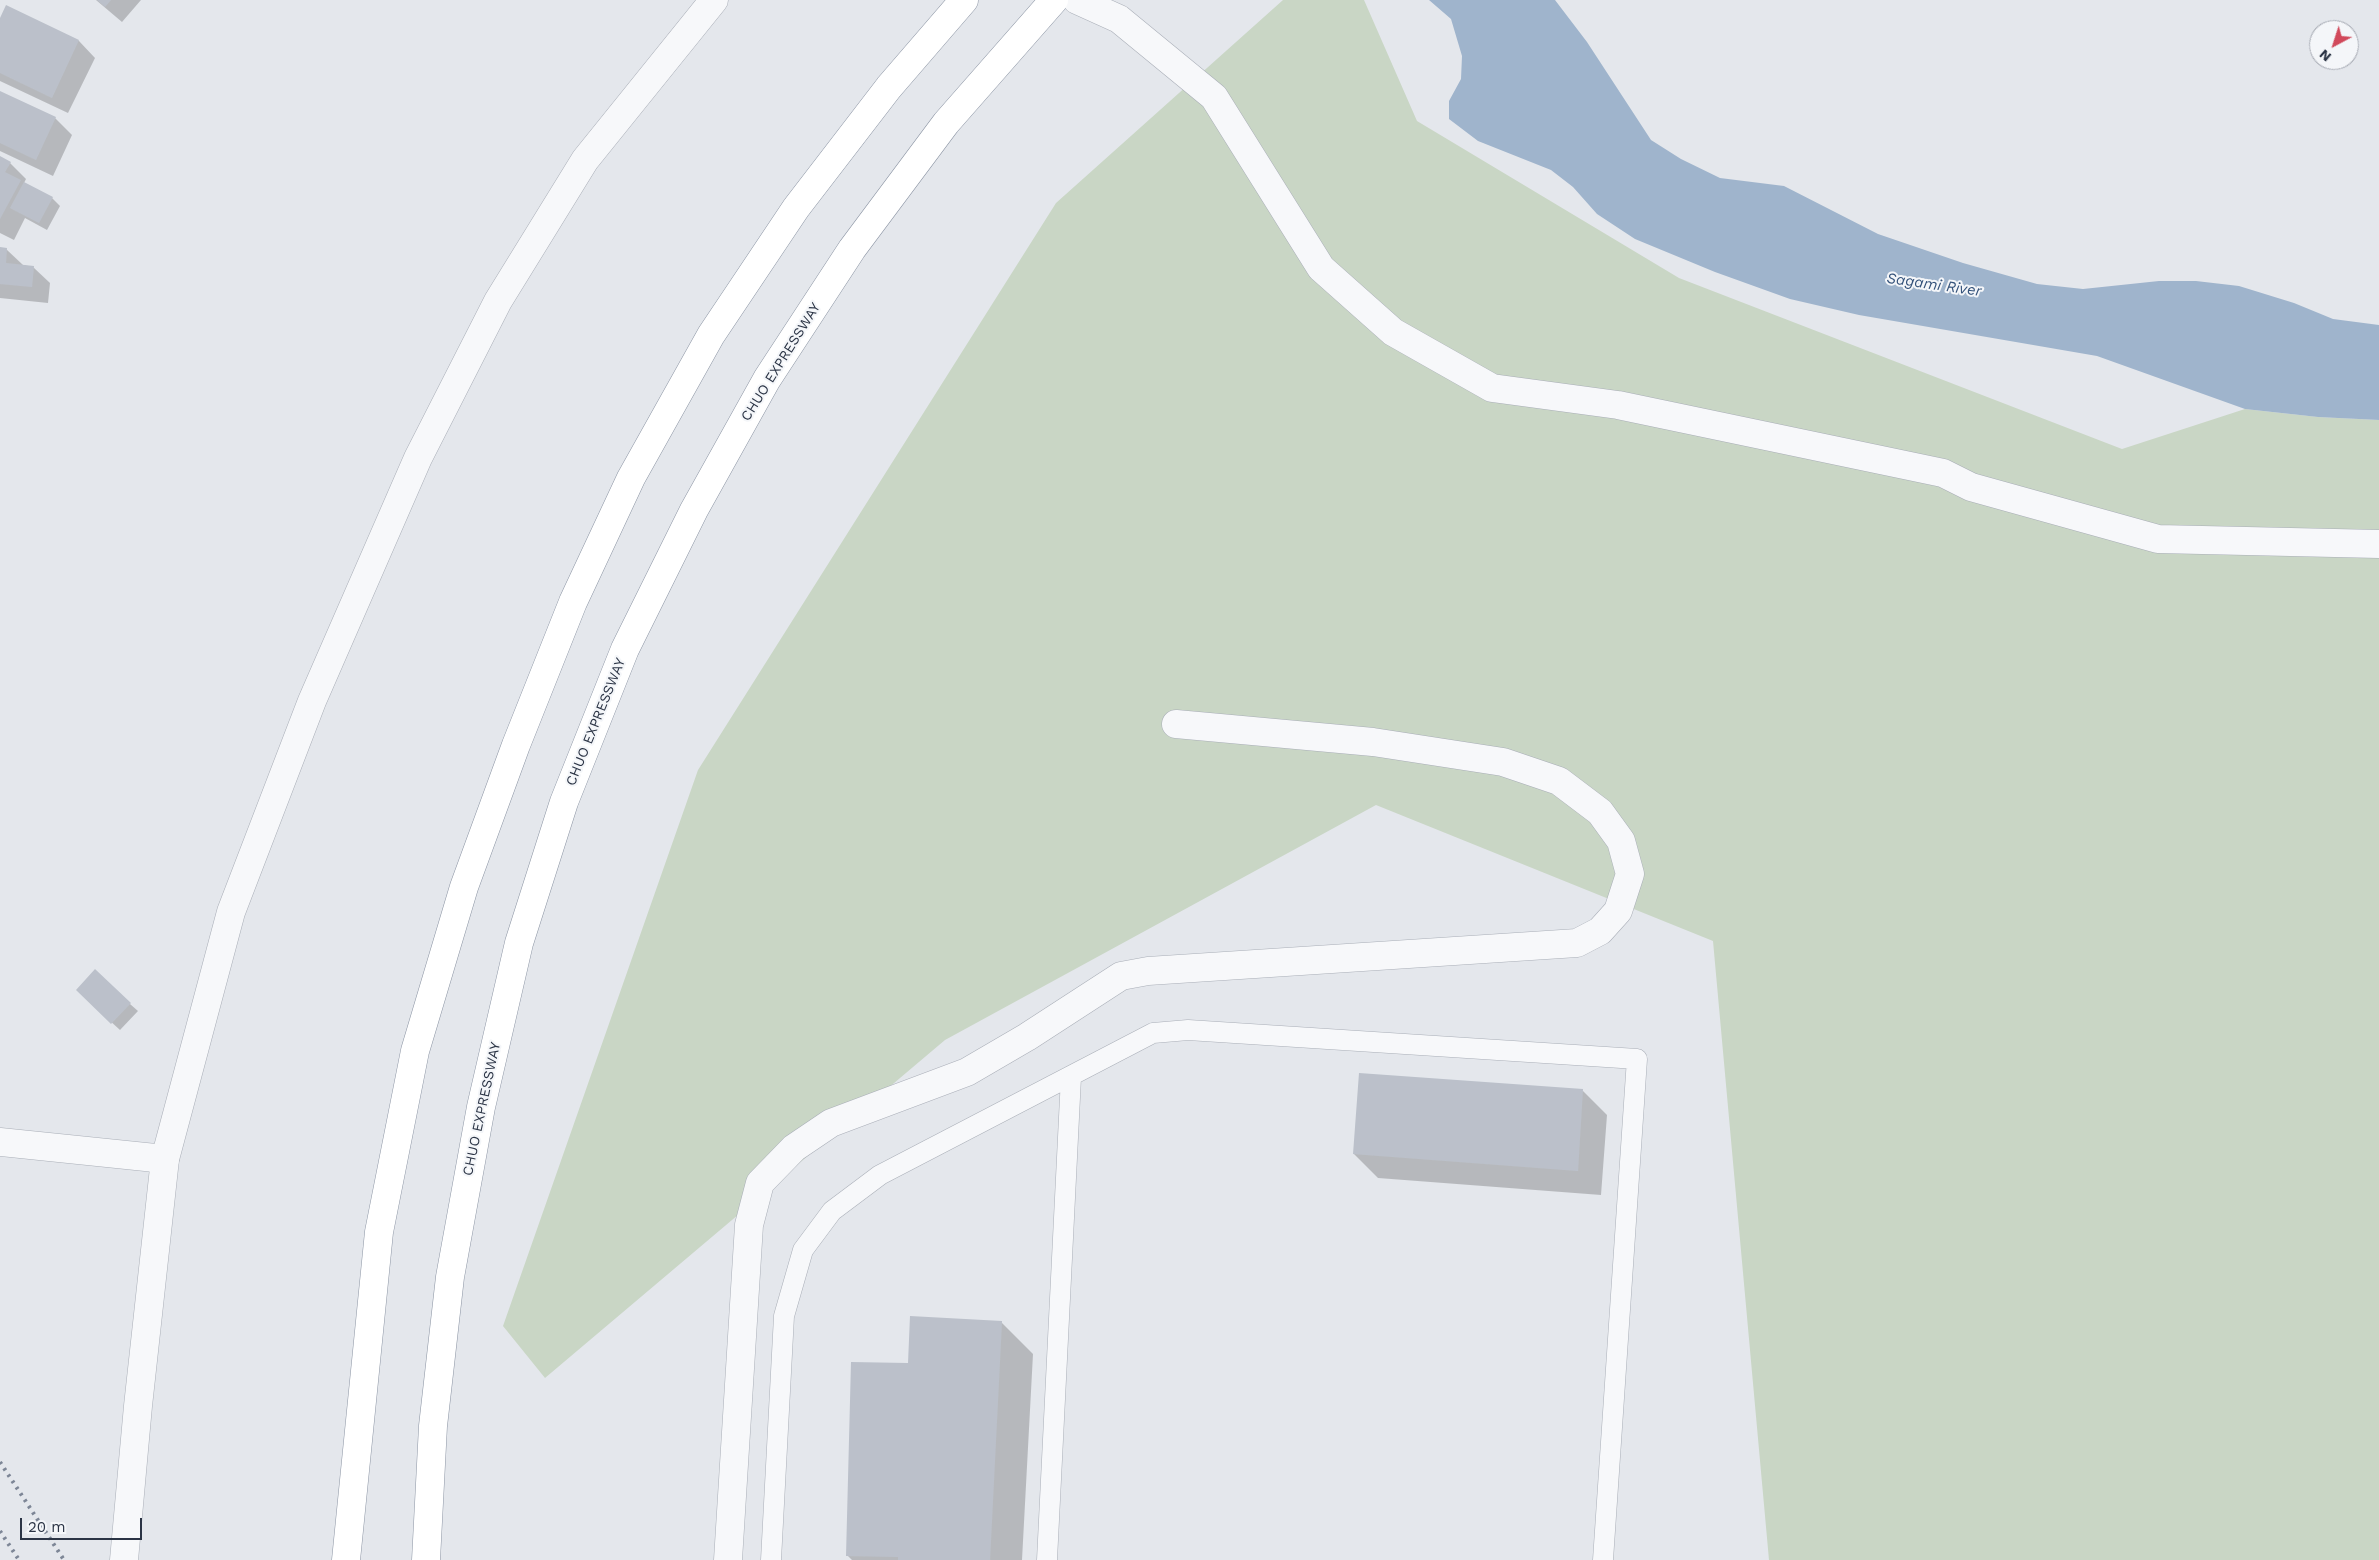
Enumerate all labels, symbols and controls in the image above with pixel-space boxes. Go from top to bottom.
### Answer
north arrow [2309,20,2359,70]
text: N [2316,46,2334,65]
water label: Sagami River [1885,269,1983,301]
street label: CHUO EXPRESSWAY [738,300,824,424]
street label: CHUO EXPRESSWAY [563,656,629,788]
street label: CHUO EXPRESSWAY [460,1041,504,1177]
scale bar [22,1508,145,1540]
text: 20 m [28,1518,66,1536]

